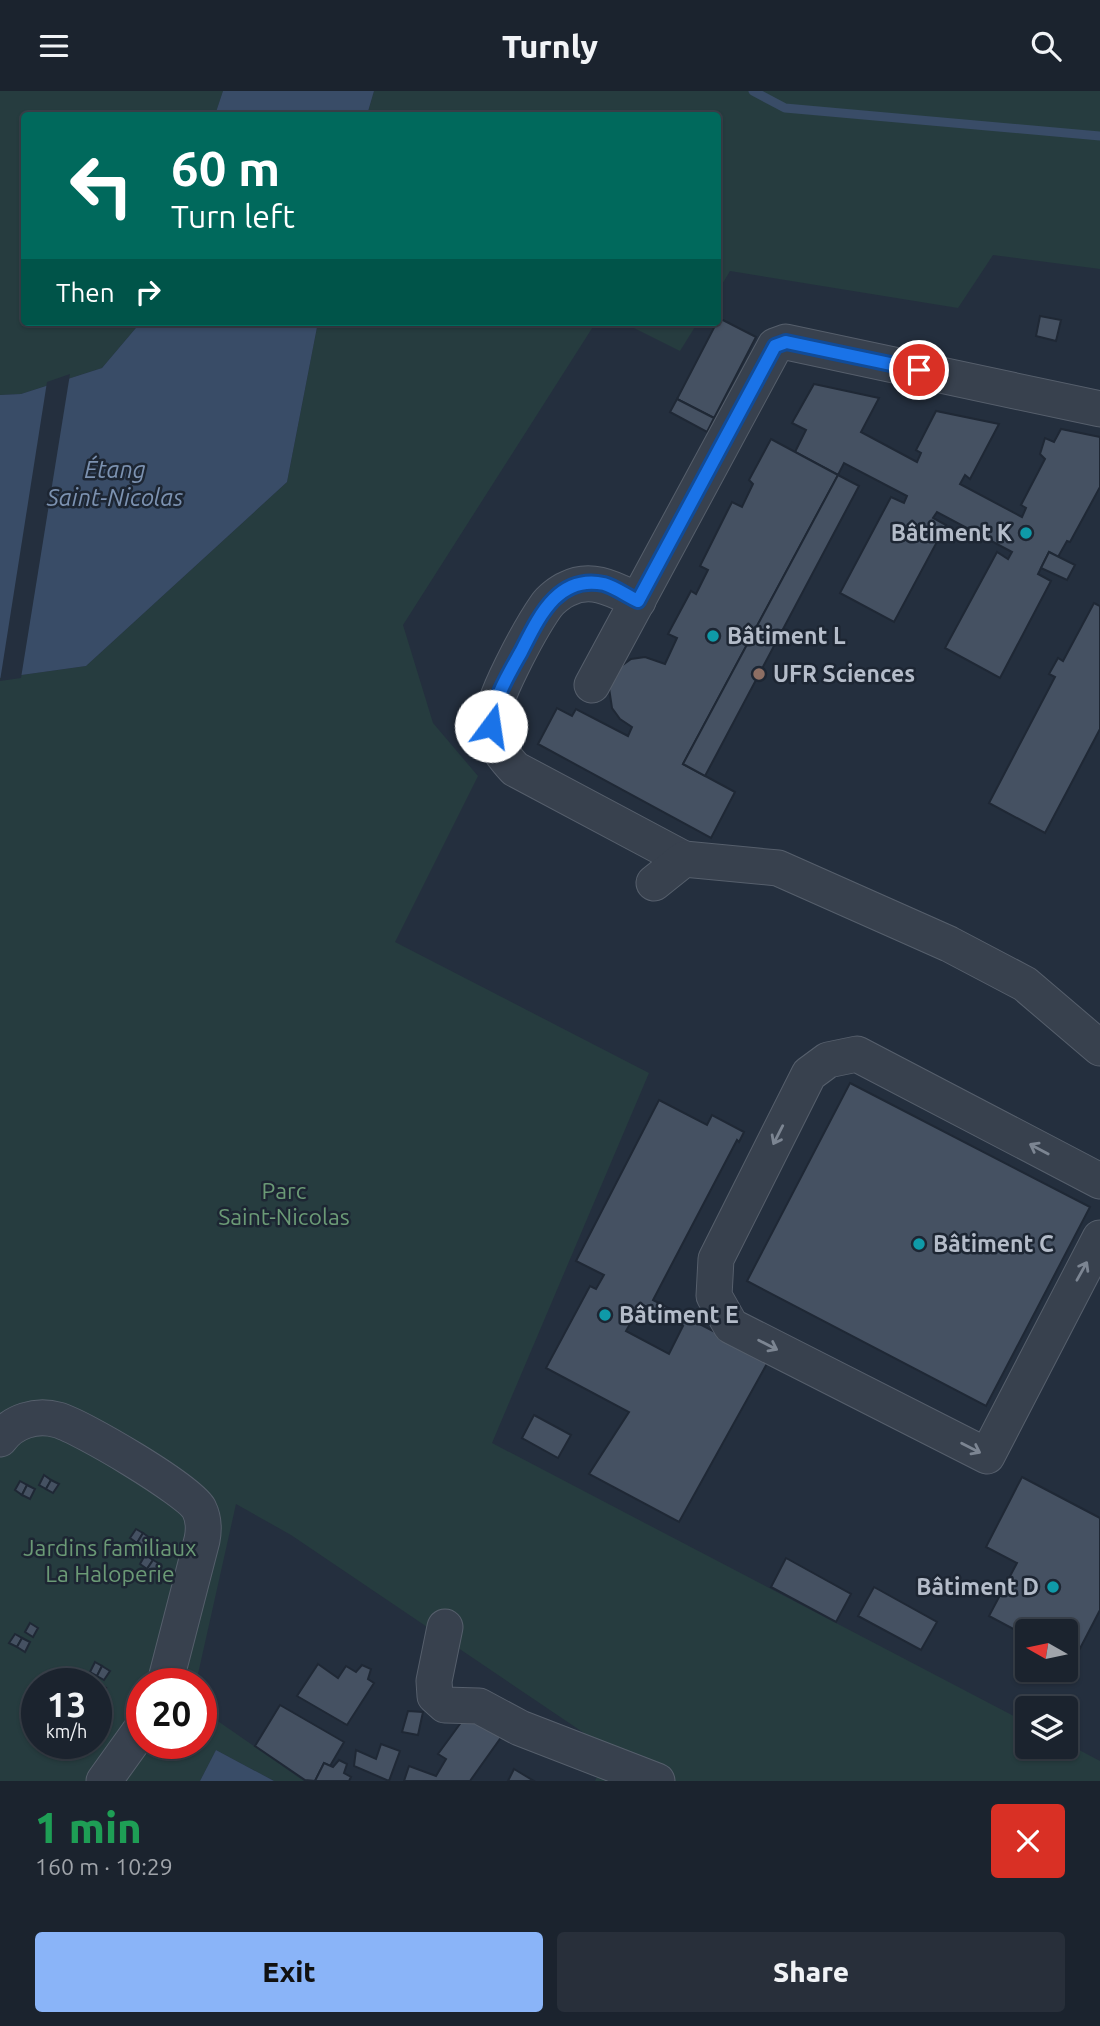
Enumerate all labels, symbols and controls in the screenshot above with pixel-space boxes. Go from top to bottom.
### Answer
icon: menu [35,27,73,65]
icon: search [1027,27,1065,65]
text: Turnly [502,28,598,64]
icon: left [56,140,147,231]
text: 60 m [171,140,280,195]
text: Turn left [171,198,295,234]
icon: right [129,273,167,311]
text: Then [56,278,115,307]
pin [889,340,949,400]
icon: arrive [900,351,938,389]
water label: Étang Saint-Nicolas [46,455,183,511]
place label: Bâtiment K [891,520,1013,545]
marker: Bâtiment K [1018,525,1034,541]
place label: Bâtiment L [727,623,846,648]
marker: Bâtiment L [705,628,721,644]
place label: UFR Sciences [773,661,915,686]
marker: UFR Sciences [751,666,767,682]
position arrow [454,689,528,763]
one-way arrow [771,1124,785,1145]
one-way arrow [1030,1142,1050,1156]
park label: Parc Saint-Nicolas [218,1178,350,1229]
place label: Bâtiment C [933,1231,1054,1256]
marker: Bâtiment C [911,1236,927,1252]
one-way arrow [1075,1261,1089,1281]
place label: Bâtiment E [619,1302,739,1327]
marker: Bâtiment E [597,1307,613,1323]
one-way arrow [757,1338,778,1352]
one-way arrow [960,1442,980,1456]
park label: Jardins familiaux La Haloperie [23,1535,197,1586]
place label: Bâtiment D [916,1574,1039,1599]
marker: Bâtiment D [1045,1579,1061,1595]
north arrow [1015,1619,1078,1682]
map controls [1015,1619,1078,1759]
speed limit sign: 20 [126,1668,217,1759]
text: 13 [47,1684,86,1724]
button: layers [1015,1696,1078,1759]
text: km/h [46,1721,87,1741]
text: 1 min [35,1804,142,1851]
button: close [991,1804,1065,1878]
text: 160 m · 10:29 [35,1854,173,1879]
button: Exit [35,1932,543,2012]
button: Share [557,1932,1065,2012]

